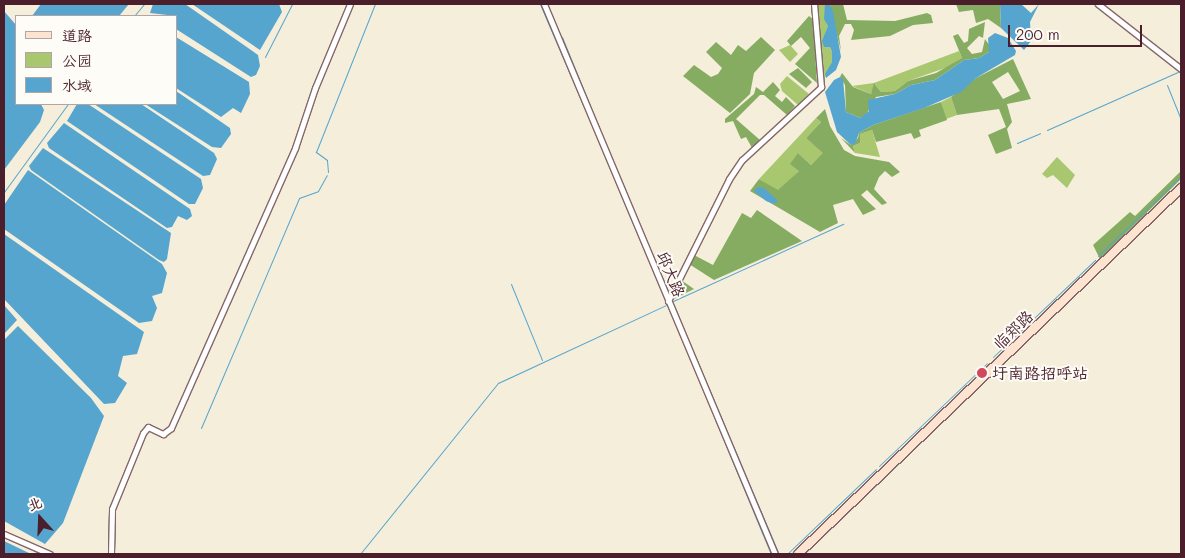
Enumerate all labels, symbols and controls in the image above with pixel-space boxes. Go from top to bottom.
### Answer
legend [15,15,178,105]
scale bar [1010,15,1144,47]
text: 200 m [1016,24,1060,44]
text: 道路 [62,25,92,45]
text: 公园 [62,50,92,70]
text: 水域 [62,75,92,95]
street label: 邱大路 [653,248,689,300]
street label: 临郑路 [989,306,1037,354]
place label: 圩南路招呼站 [992,363,1088,383]
marker: 圩南路招呼站 [976,367,988,379]
text: 北 [25,492,45,515]
north arrow [15,493,65,543]

